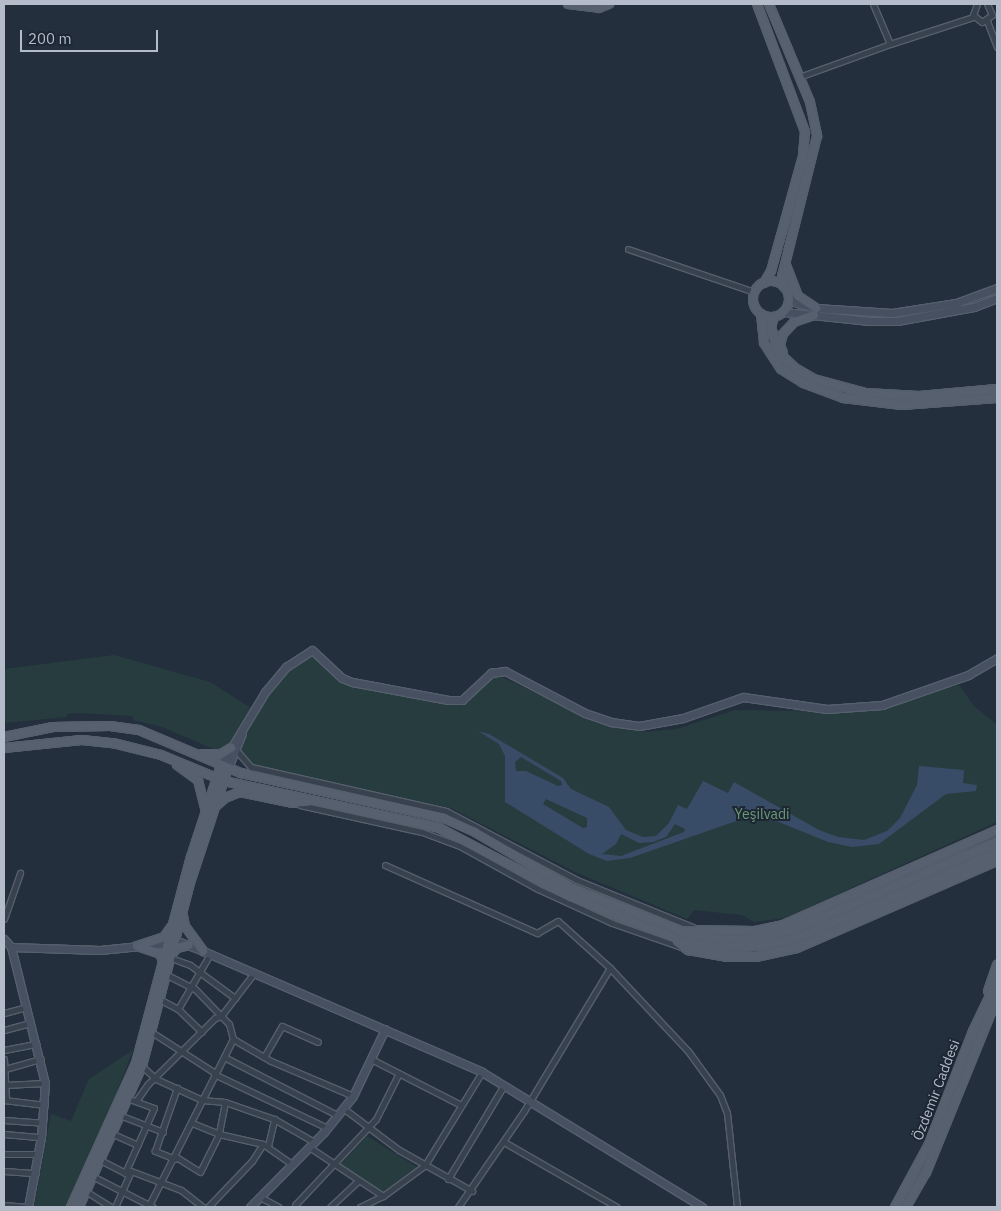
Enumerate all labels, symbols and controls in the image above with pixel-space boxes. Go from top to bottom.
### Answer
scale bar [22,20,160,52]
text: 200 m [28,29,72,48]
park label: Yeşilvadi [734,806,790,822]
street label: Özdemir Caddesi [909,1037,963,1143]

